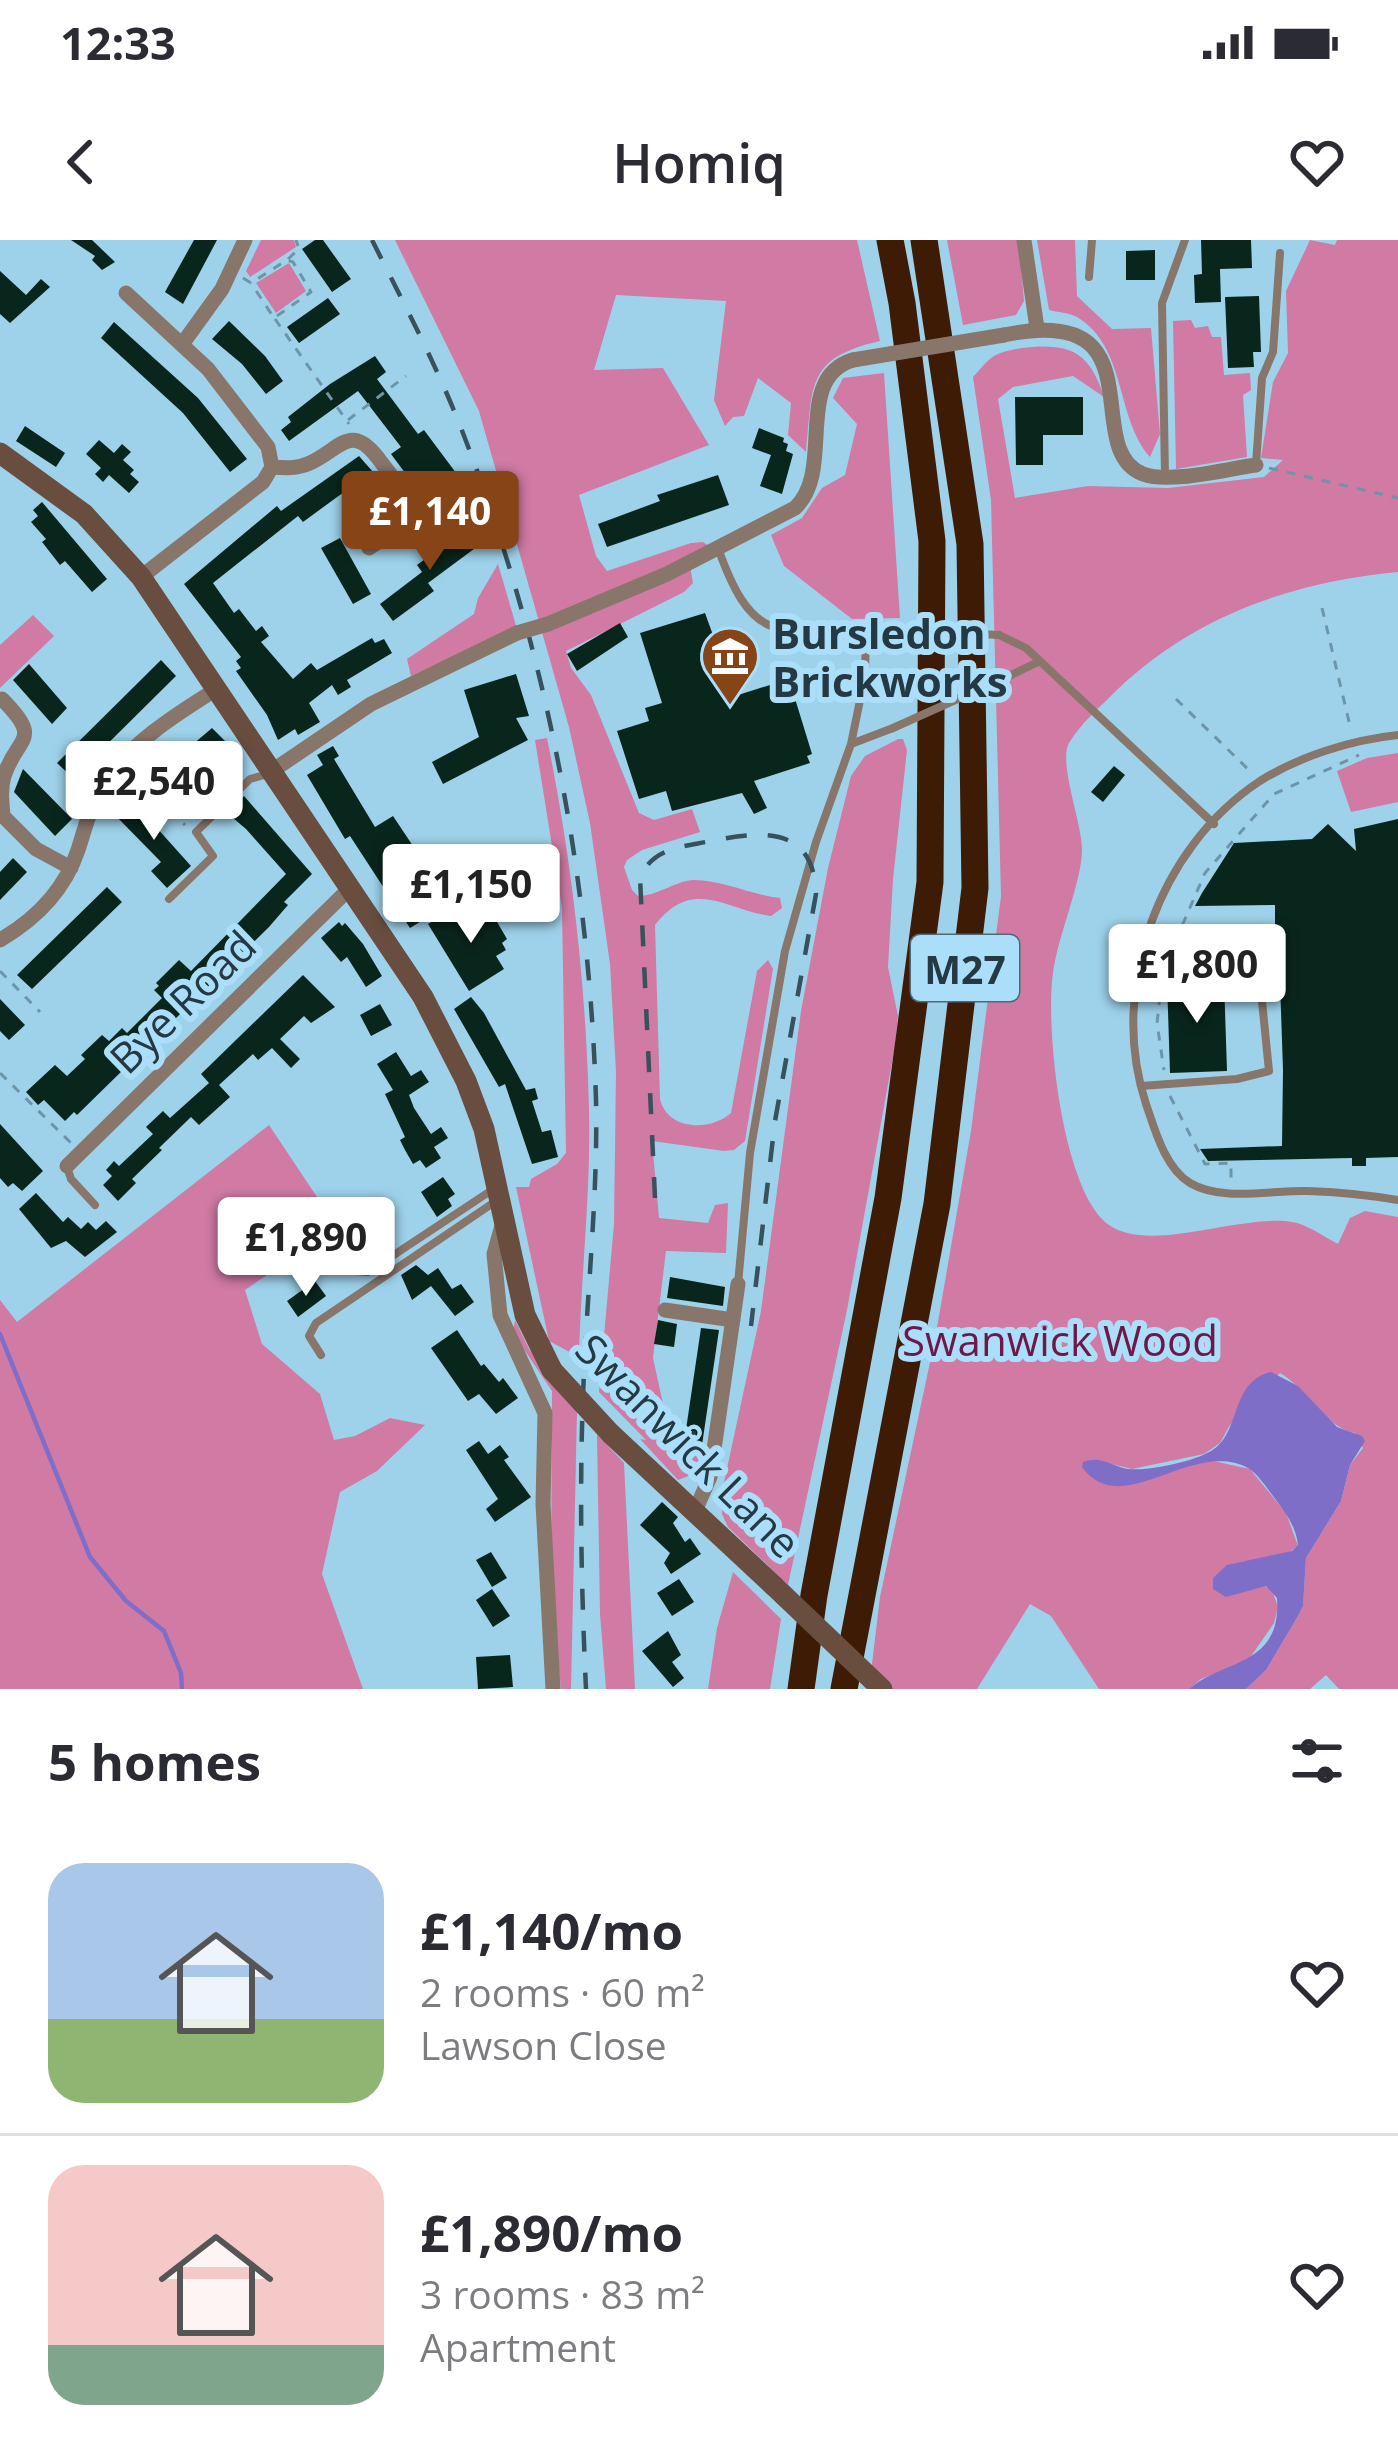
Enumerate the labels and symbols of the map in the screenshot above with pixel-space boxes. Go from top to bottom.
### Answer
pin: £1,140 [332,471,528,573]
place label: Bursledon Brickworks [772,604,1008,709]
museum icon: Bursledon Brickworks [699,625,761,707]
pin: £2,540 [56,741,252,843]
pin: £1,150 [373,844,569,946]
street label: Bye Road [96,917,268,1085]
pin: £1,800 [1099,924,1295,1026]
road number: M27 [911,935,1019,1001]
pin: £1,890 [208,1197,404,1299]
park label: Swanwick Wood [902,1311,1218,1368]
street label: Swanwick Lane [564,1320,814,1570]

